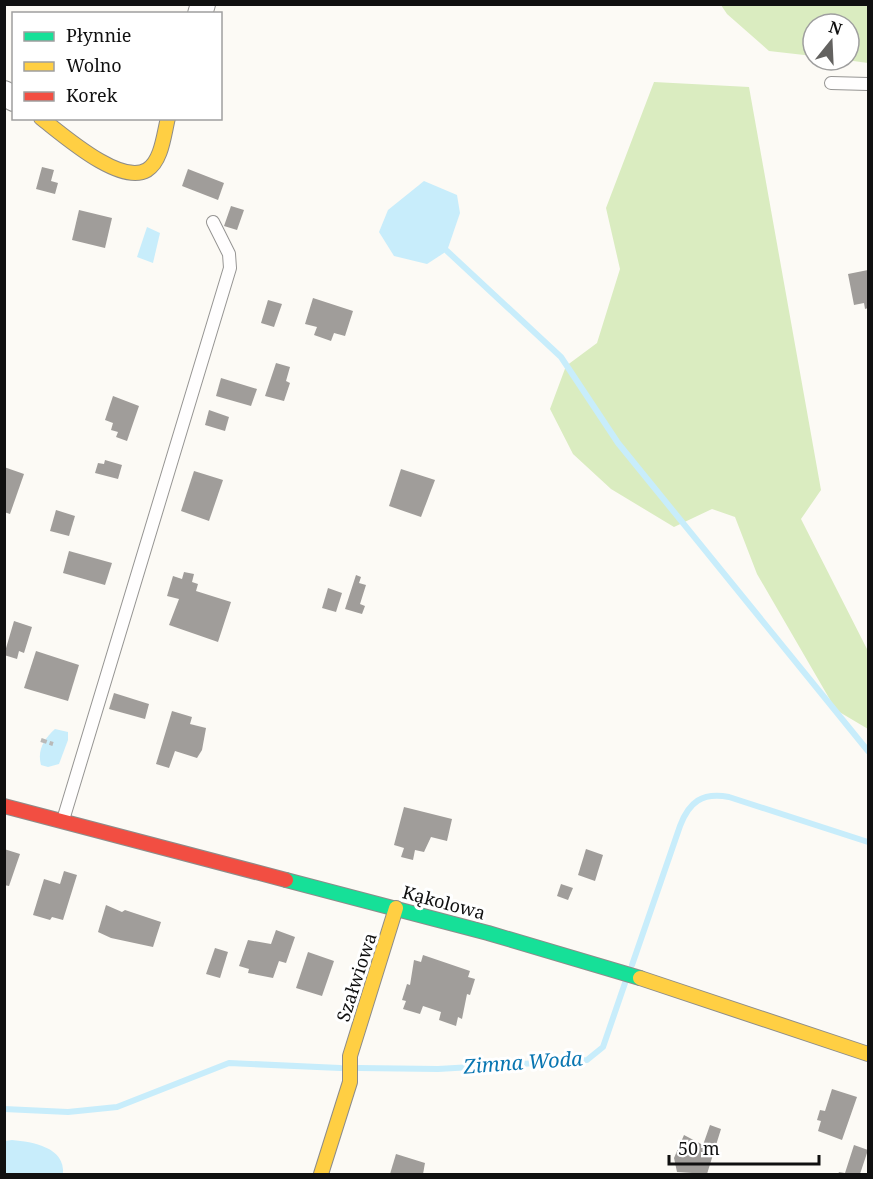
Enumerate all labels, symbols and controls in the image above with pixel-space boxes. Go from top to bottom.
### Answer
legend [12,12,222,120]
north arrow [801,12,861,72]
text: N [826,15,845,40]
text: Płynnie [66,23,131,47]
text: Wolno [66,53,122,77]
text: Korek [66,83,118,107]
street label: Kąkolowa [400,879,488,925]
street label: Szałwiowa [330,929,382,1025]
water label: Zimna Woda [462,1044,584,1080]
scale bar [669,1128,819,1166]
text: 50 m [678,1136,720,1160]

